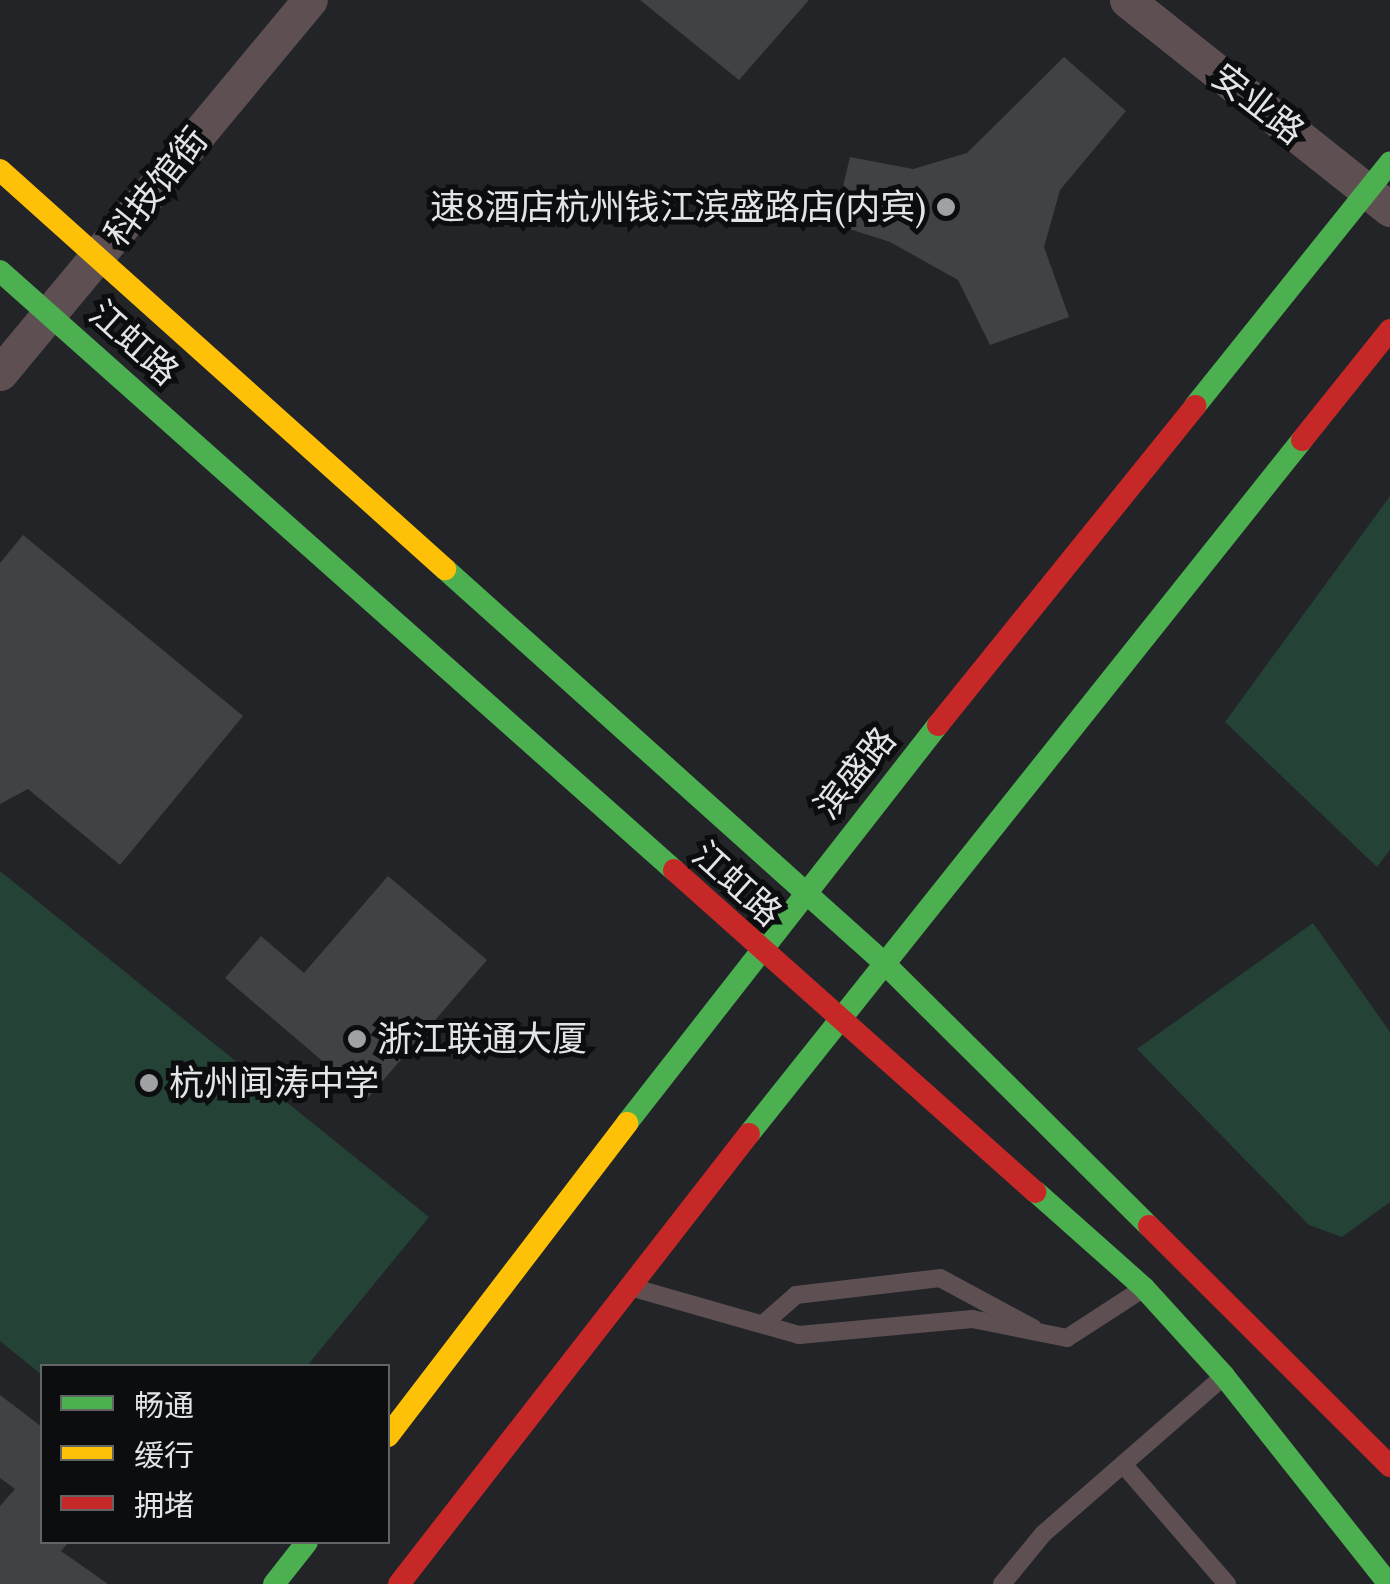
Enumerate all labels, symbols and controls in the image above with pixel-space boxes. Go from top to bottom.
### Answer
street label: 安业路 [1204,55,1312,153]
street label: 科技馆街 [96,119,216,255]
place label: 速8酒店杭州钱江滨盛路店(内宾) [430,186,926,228]
marker: 速8酒店杭州钱江滨盛路店(内宾) [935,196,957,218]
street label: 江虹路 [81,292,187,394]
street label: 滨盛路 [806,719,904,827]
street label: 江虹路 [684,833,790,935]
place label: 浙江联通大厦 [377,1018,587,1060]
marker: 浙江联通大厦 [346,1028,368,1050]
place label: 杭州闻涛中学 [169,1062,379,1104]
marker: 杭州闻涛中学 [138,1072,160,1094]
legend [40,1364,390,1544]
text: 畅通 [134,1386,194,1424]
text: 缓行 [134,1436,194,1474]
text: 拥堵 [134,1486,194,1524]

